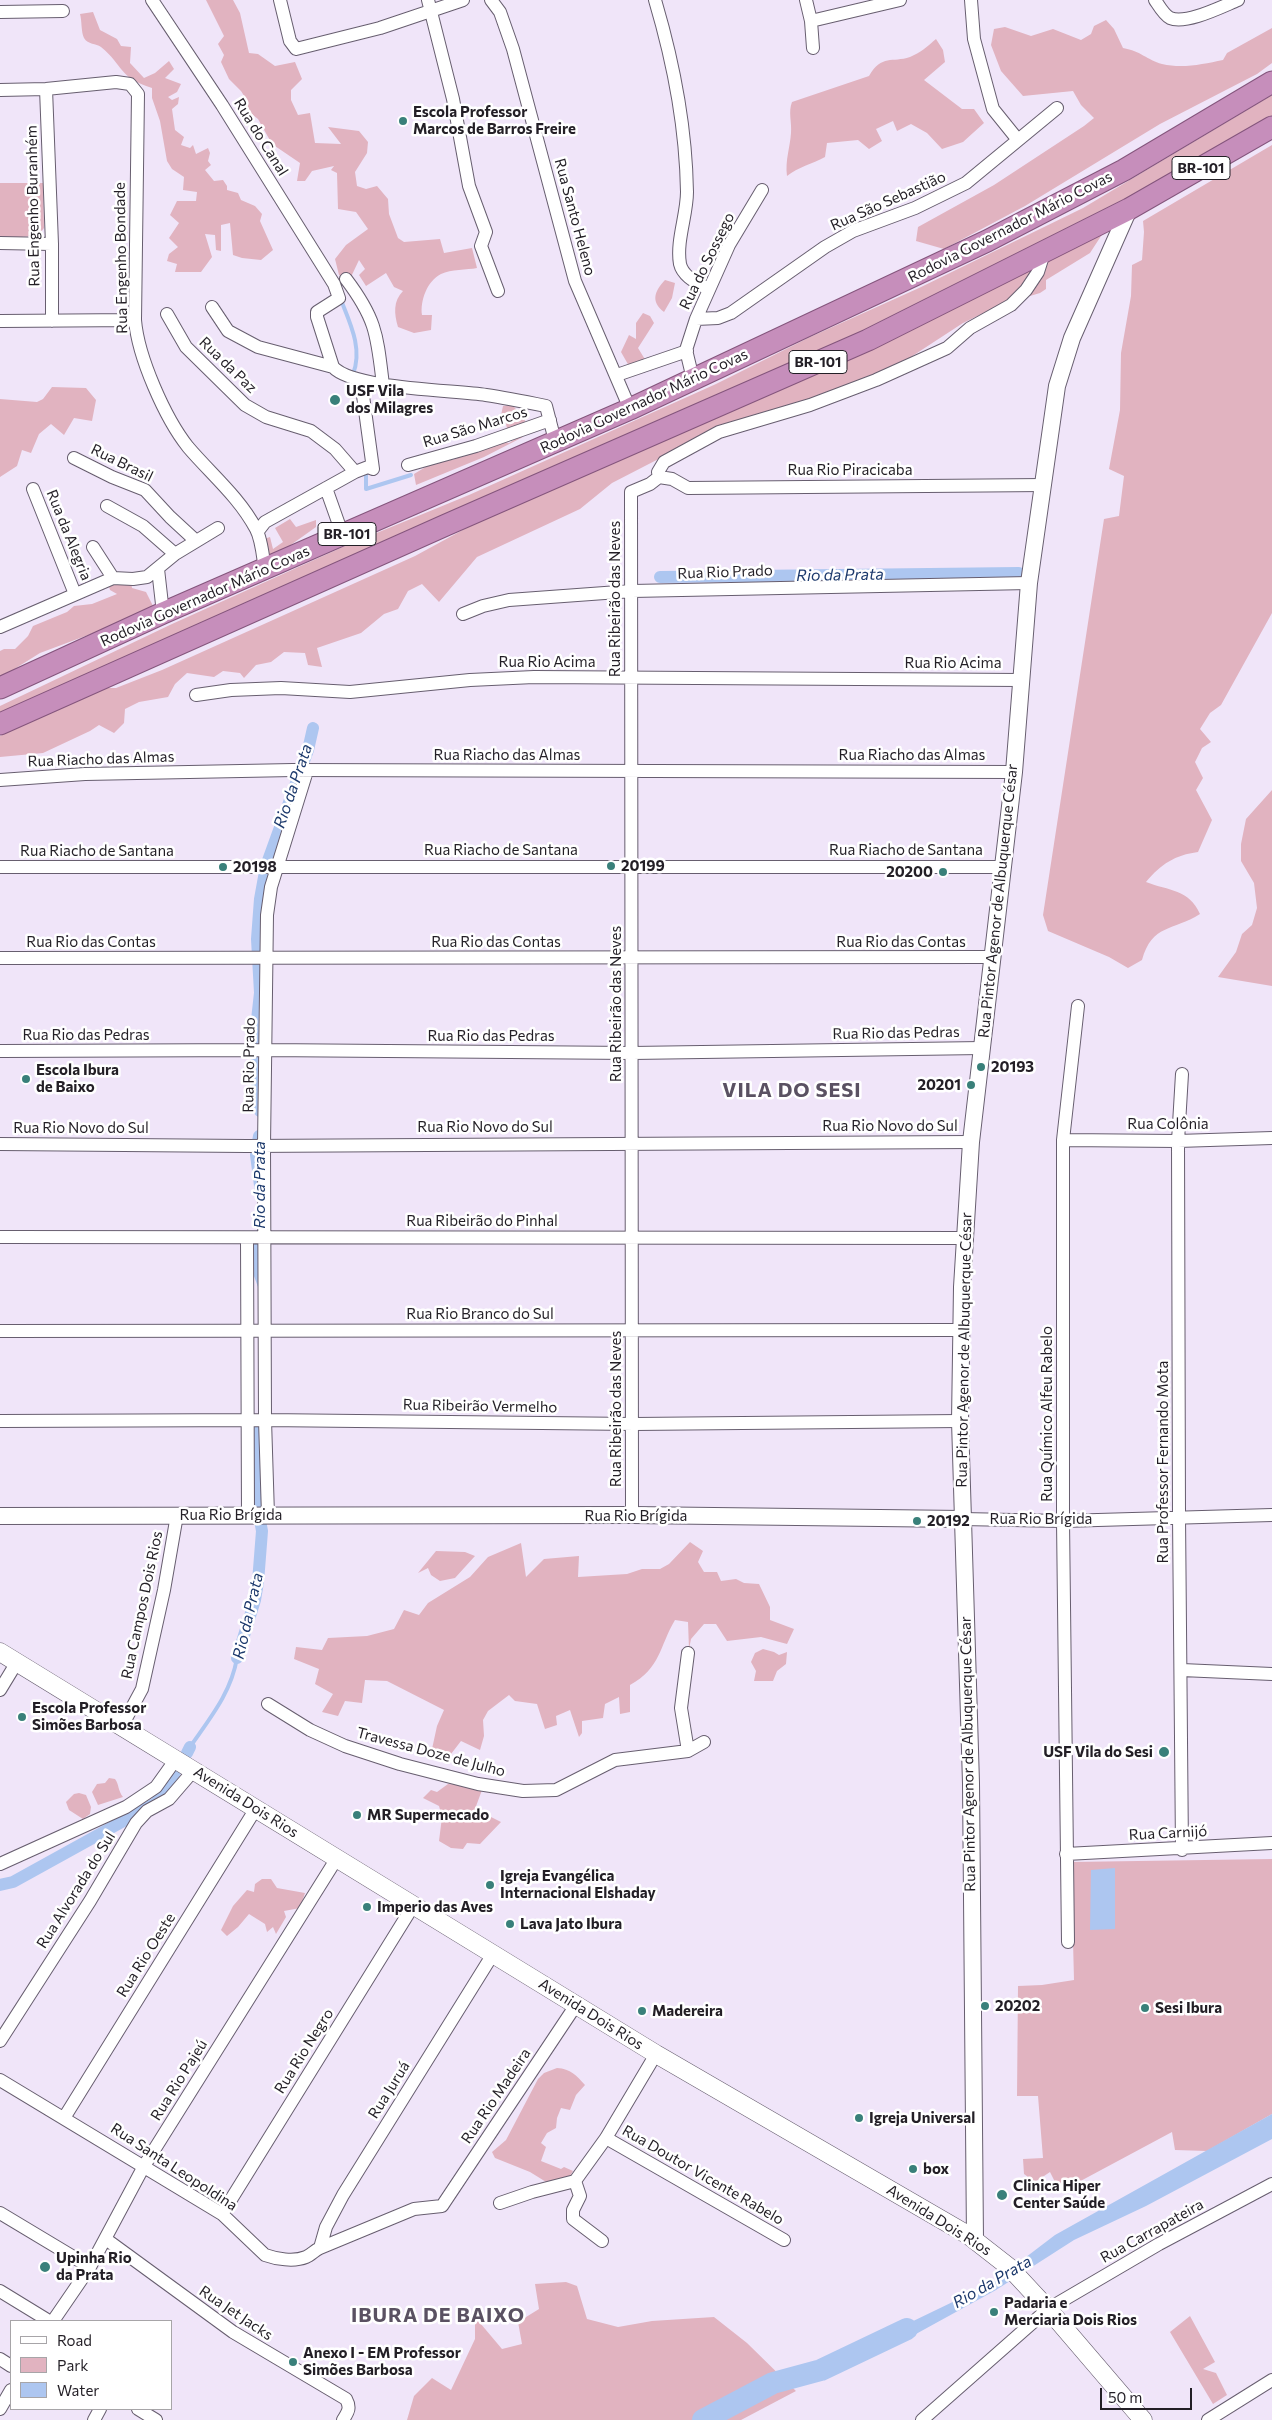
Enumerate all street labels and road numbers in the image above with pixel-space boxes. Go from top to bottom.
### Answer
street label: Rua do Canal [230,95,292,179]
street label: Rua Engenho Buranhém [23,125,43,287]
street label: Rua Santo Heleno [551,156,599,278]
road number: BR-101 [1172,156,1230,180]
street label: Rua São Sebastião [828,167,948,235]
street label: Rodovia Governador Mário Covas [905,167,1115,287]
street label: Rua Engenho Bondade [111,182,131,334]
street label: Rua do Sossego [676,210,738,312]
street label: Rua da Paz [195,333,261,397]
street label: Rodovia Governador Mário Covas [537,345,751,457]
road number: BR-101 [789,351,847,374]
street label: Rua São Marcos [421,403,529,451]
street label: Rua Brasil [88,440,156,486]
street label: Rua Rio Piracicaba [787,461,913,479]
street label: Rua da Alegria [43,487,95,583]
street label: Rua Ribeirão das Neves [606,521,624,677]
road number: BR-101 [318,522,376,546]
street label: Rodovia Governador Mário Covas [98,542,312,650]
street label: Rua Rio Prado [677,561,773,583]
street label: Rua Rio Acima [498,653,596,671]
street label: Rua Rio Acima [904,654,1002,672]
street label: Rua Riacho das Almas [434,746,580,764]
street label: Rua Riacho das Almas [839,746,985,764]
street label: Rua Riacho das Almas [27,747,175,771]
street label: Rua Pintor Agenor de Albuquerque César [975,763,1021,1039]
street label: Rua Riacho de Santana [424,841,578,859]
street label: Rua Riacho de Santana [829,841,983,859]
street label: Rua Riacho de Santana [20,842,174,860]
street label: Rua Ribeirão das Neves [607,926,625,1082]
street label: Rua Rio das Contas [26,933,156,951]
street label: Rua Rio das Contas [431,933,561,951]
street label: Rua Rio das Contas [836,933,966,951]
street label: Rua Rio Prado [239,1017,259,1113]
street label: Rua Rio das Pedras [832,1023,960,1043]
street label: Rua Rio das Pedras [22,1026,150,1044]
street label: Rua Rio das Pedras [427,1027,555,1045]
street label: Rua Colônia [1127,1115,1209,1133]
street label: Rua Rio Novo do Sul [822,1117,958,1135]
street label: Rua Rio Novo do Sul [417,1118,553,1136]
street label: Rua Rio Novo do Sul [13,1119,149,1137]
street label: Rua Ribeirão do Pinhal [406,1212,558,1230]
street label: Rua Pintor Agenor de Albuquerque César [953,1212,975,1488]
street label: Rua Rio Branco do Sul [406,1305,554,1323]
street label: Rua Químico Alfeu Rabelo [1038,1326,1056,1502]
street label: Rua Ribeirão das Neves [607,1331,625,1487]
street label: Rua Professor Fernando Mota [1154,1361,1172,1563]
street label: Rua Ribeirão Vermelho [403,1396,557,1416]
street label: Rua Rio Brígida [180,1506,282,1524]
street label: Rua Rio Brígida [585,1507,687,1525]
street label: Rua Rio Brígida [990,1510,1092,1528]
street label: Rua Campos Dois Rios [118,1529,166,1681]
street label: Rua Pintor Agenor de Albuquerque César [957,1616,979,1892]
street label: Travessa Doze de Julho [355,1723,507,1781]
street label: Avenida Dois Rios [190,1763,302,1841]
street label: Rua Carnijó [1128,1822,1208,1844]
street label: Rua Alvorada do Sul [33,1828,119,1952]
street label: Rua Rio Oeste [113,1910,179,2000]
street label: Avenida Dois Rios [535,1975,647,2053]
street label: Rua Rio Negro [271,2005,337,2097]
street label: Rua Rio Pajeú [147,2036,211,2124]
street label: Rua Rio Madeira [458,2045,534,2147]
street label: Rua Juruá [364,2058,414,2122]
street label: Rua Santa Leopoldina [107,2119,241,2215]
street label: Rua Doutor Vicente Rabelo [619,2121,787,2229]
street label: Avenida Dois Rios [883,2181,995,2259]
street label: Rua Carrapateira [1097,2195,1207,2267]
street label: Rua Jet Jacks [196,2282,276,2344]

